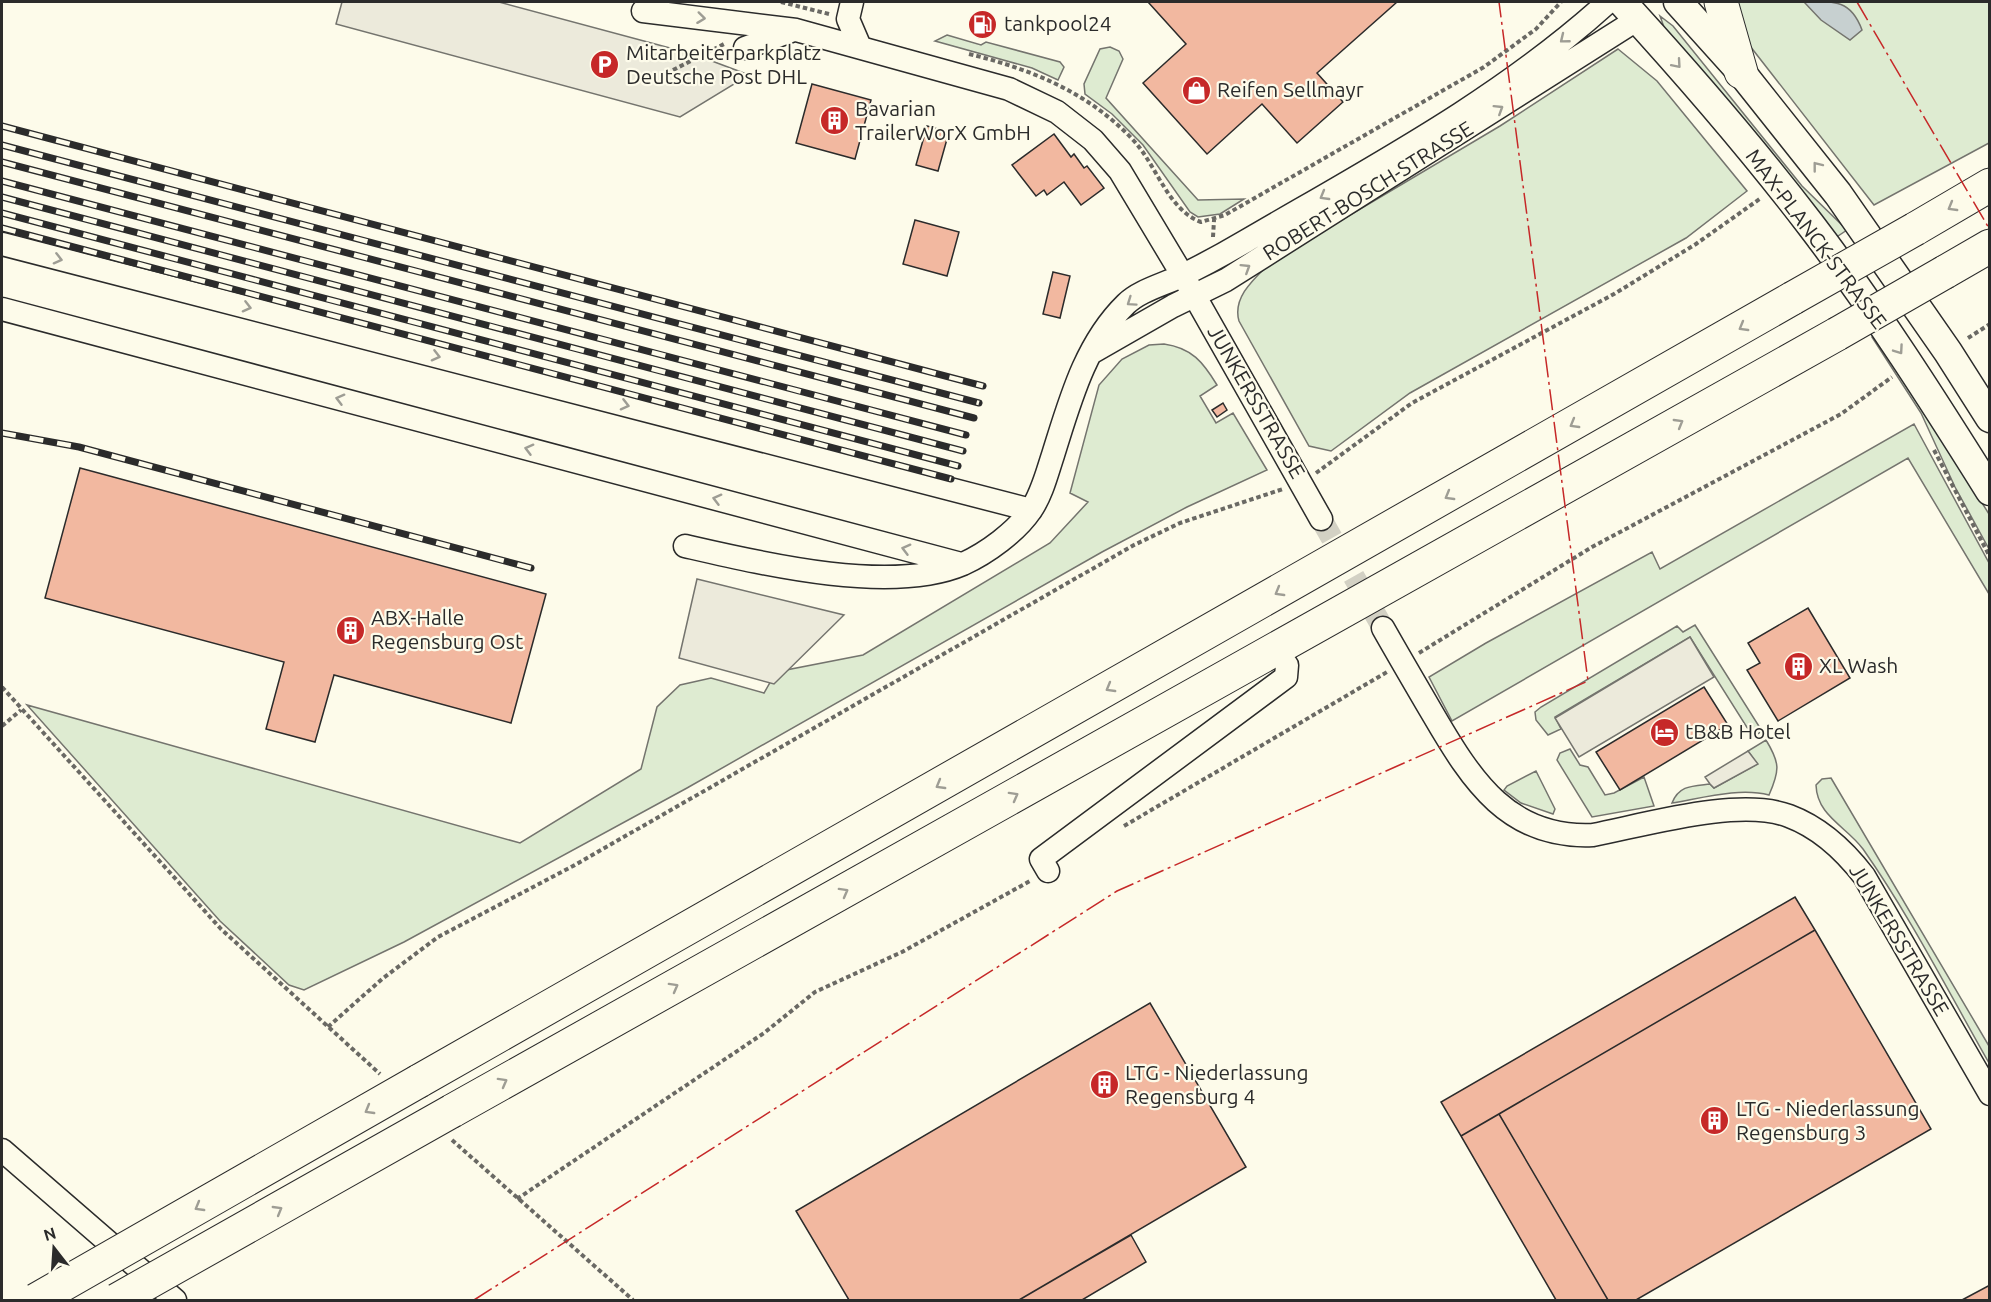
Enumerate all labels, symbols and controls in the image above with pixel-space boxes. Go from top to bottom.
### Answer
fuel station icon: tankpool24 [967,8,999,40]
one-way arrow [696,11,705,23]
place label: tankpool24 [1004,11,1112,35]
one-way arrow [1560,32,1571,43]
place label: Mitarbeiterparkplatz Deutsche Post DHL [626,40,821,88]
parking icon: Mitarbeiterparkplatz Deutsche Post DHL [589,49,621,81]
one-way arrow [1669,57,1680,68]
shop icon: Reifen Sellmayr [1180,74,1212,106]
place label: Reifen Sellmayr [1217,77,1364,101]
place label: Bavarian TrailerWorX GmbH [855,96,1031,144]
building icon: Bavarian TrailerWorX GmbH [818,105,850,137]
one-way arrow [1493,105,1503,117]
street label: ROBERT-BOSCH-STRASSE [1258,116,1477,265]
street label: MAX-PLANCK-STRASSE [1741,144,1892,333]
one-way arrow [1813,162,1824,173]
one-way arrow [1320,188,1330,200]
one-way arrow [1948,199,1958,211]
one-way arrow [53,251,63,264]
one-way arrow [1240,263,1250,275]
one-way arrow [1127,295,1138,306]
one-way arrow [242,300,252,313]
one-way arrow [1738,320,1749,331]
street label: JUNKERSSTRASSE [1203,321,1310,482]
one-way arrow [1892,344,1903,355]
one-way arrow [430,349,441,361]
one-way arrow [335,394,346,406]
one-way arrow [619,397,629,410]
one-way arrow [1569,417,1580,429]
one-way arrow [1673,419,1683,430]
one-way arrow [524,444,535,456]
one-way arrow [1445,489,1455,500]
one-way arrow [712,494,723,506]
one-way arrow [901,544,911,557]
one-way arrow [1275,585,1286,596]
place label: ABX-Halle Regensburg Ost [371,605,523,653]
building icon: ABX-Halle Regensburg Ost [334,614,366,646]
building icon: XL Wash [1782,650,1814,682]
place label: XL Wash [1819,653,1898,677]
one-way arrow [1106,681,1116,693]
hotel icon: tB&B Hotel [1648,716,1680,748]
place label: tB&B Hotel [1685,719,1791,743]
one-way arrow [936,777,946,789]
one-way arrow [1008,792,1018,803]
street label: JUNKERSSTRASSE [1845,859,1955,1020]
one-way arrow [837,887,848,899]
one-way arrow [667,983,678,994]
place label: LTG - Niederlassung Regensburg 4 [1125,1060,1309,1108]
building icon: LTG - Niederlassung Regensburg 4 [1088,1069,1120,1101]
one-way arrow [497,1078,508,1089]
place label: LTG - Niederlassung Regensburg 3 [1736,1096,1920,1144]
one-way arrow [364,1103,375,1114]
building icon: LTG - Niederlassung Regensburg 3 [1699,1105,1731,1137]
one-way arrow [195,1200,205,1211]
one-way arrow [272,1205,282,1217]
north arrow [24,1218,84,1278]
text: N [41,1223,58,1244]

